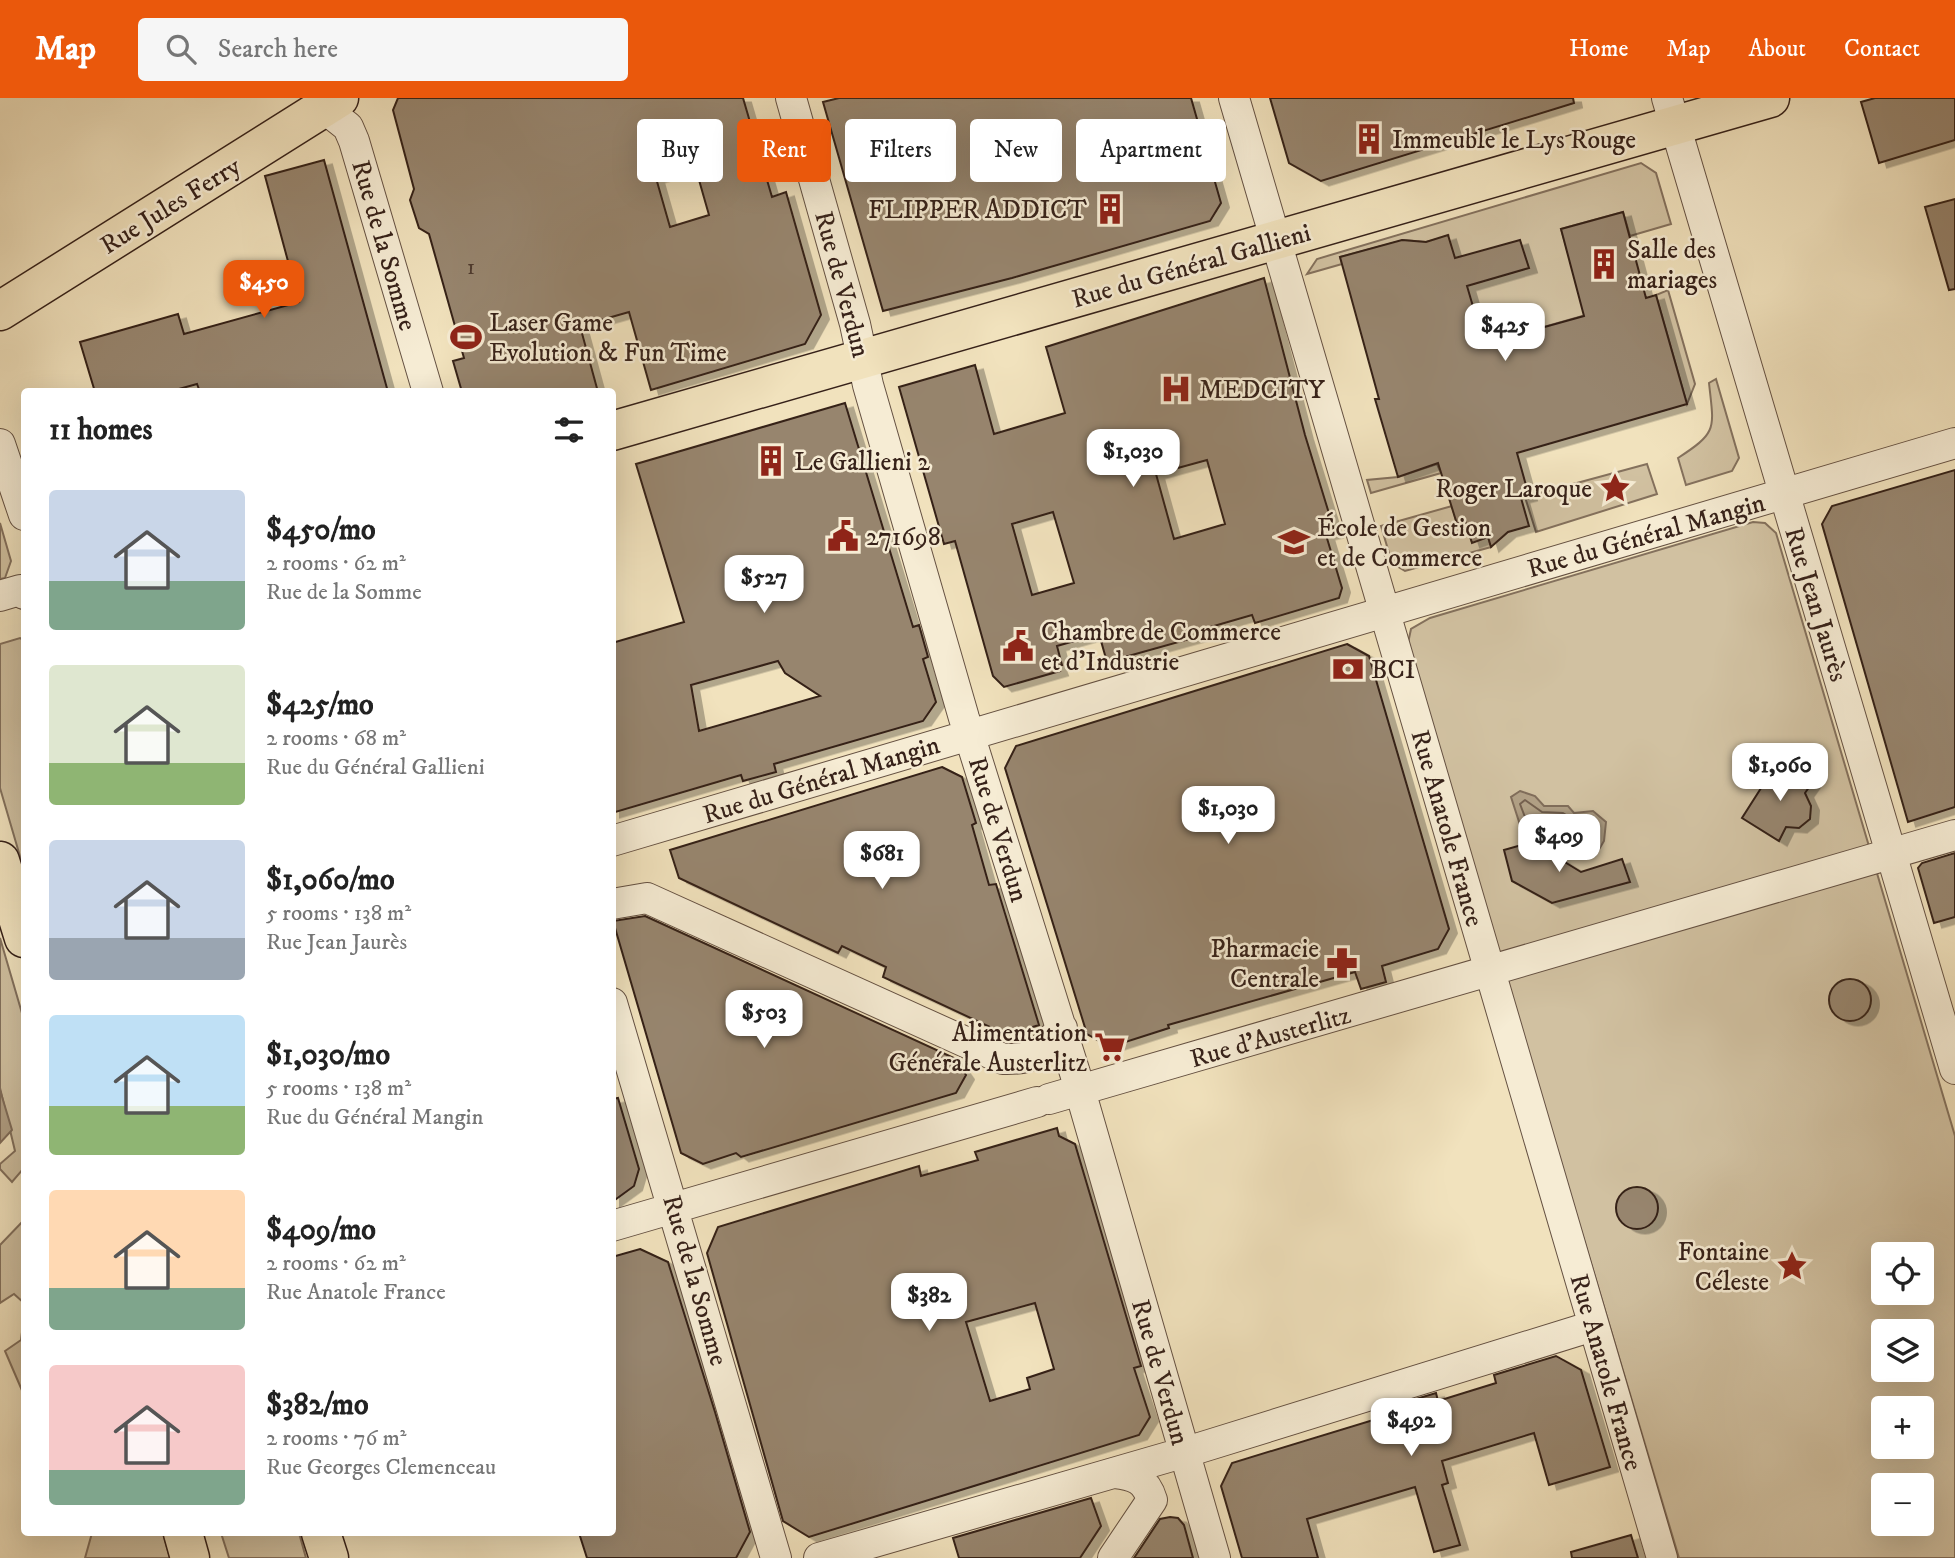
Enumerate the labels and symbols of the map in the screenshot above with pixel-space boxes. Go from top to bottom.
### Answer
building icon: Immeuble le Lys Rouge [1352,122,1386,156]
place label: Immeuble le Lys Rouge [1392,124,1636,157]
street label: Rue Jules Ferry [95,150,248,262]
street label: Rue de la Somme [343,156,424,335]
building icon: FLIPPER ADDICT [1093,192,1127,226]
place label: FLIPPER ADDICT [868,194,1087,227]
street label: Rue de Verdun [806,208,877,362]
street label: Rue du Général Gallieni [1068,217,1315,316]
place label: Salle des mariages [1627,234,1717,297]
building icon: Salle des mariages [1587,247,1621,281]
house number: 1 [467,253,475,282]
pin: $450 [223,260,305,320]
pin: $425 [1464,303,1546,363]
place label: Laser Game Evolution & Fun Time [489,307,727,370]
sports icon: Laser Game Evolution & Fun Time [449,320,483,354]
hospital icon: MEDCITY [1159,372,1193,406]
place label: MEDCITY [1199,374,1325,407]
pin: $1,030 [1076,430,1190,489]
building icon: Le Gallieni 2 [754,444,788,478]
place label: Le Gallieni 2 [794,446,930,479]
place icon: Roger Laroque [1598,471,1632,505]
place label: Roger Laroque [1435,473,1592,506]
street label: Rue du Général Mangin [1524,487,1770,586]
place label: École de Gestion et de Commerce [1317,512,1492,575]
public building icon: 271698 [826,519,860,553]
place label: 271698 [866,521,941,554]
street label: Rue Jean Jaurès [1776,523,1855,686]
school or university icon: École de Gestion et de Commerce [1277,525,1311,559]
pin: $527 [723,556,805,615]
place label: Chambre de Commerce et d'Industrie [1041,616,1281,679]
public building icon: Chambre de Commerce et d'Industrie [1001,629,1035,663]
bank icon: BCI [1331,652,1365,686]
place label: BCI [1371,654,1415,687]
street label: Rue Anatole France [1403,726,1490,931]
street label: Rue du Général Mangin [699,729,944,832]
pin: $1,060 [1723,744,1837,803]
street label: Rue de Verdun [960,753,1035,906]
pin: $1,030 [1171,786,1285,846]
pin: $409 [1518,814,1600,874]
pin: $681 [841,832,923,891]
place label: Pharmacie Centrale [1210,933,1319,996]
pharmacy icon: Pharmacie Centrale [1325,946,1359,980]
pin: $503 [723,990,805,1050]
street label: Rue d'Austerlitz [1186,999,1354,1076]
place label: Alimentation Générale Austerlitz [889,1017,1087,1080]
supermarket icon: Alimentation Générale Austerlitz [1093,1030,1127,1064]
street label: Rue de la Somme [654,1191,735,1370]
place label: Fontaine Céleste [1678,1236,1769,1299]
place icon: Fontaine Céleste [1775,1249,1809,1283]
street label: Rue Anatole France [1562,1270,1649,1475]
pin: $382 [888,1274,970,1333]
street label: Rue de Verdun [1123,1296,1196,1449]
pin: $492 [1370,1398,1452,1458]

